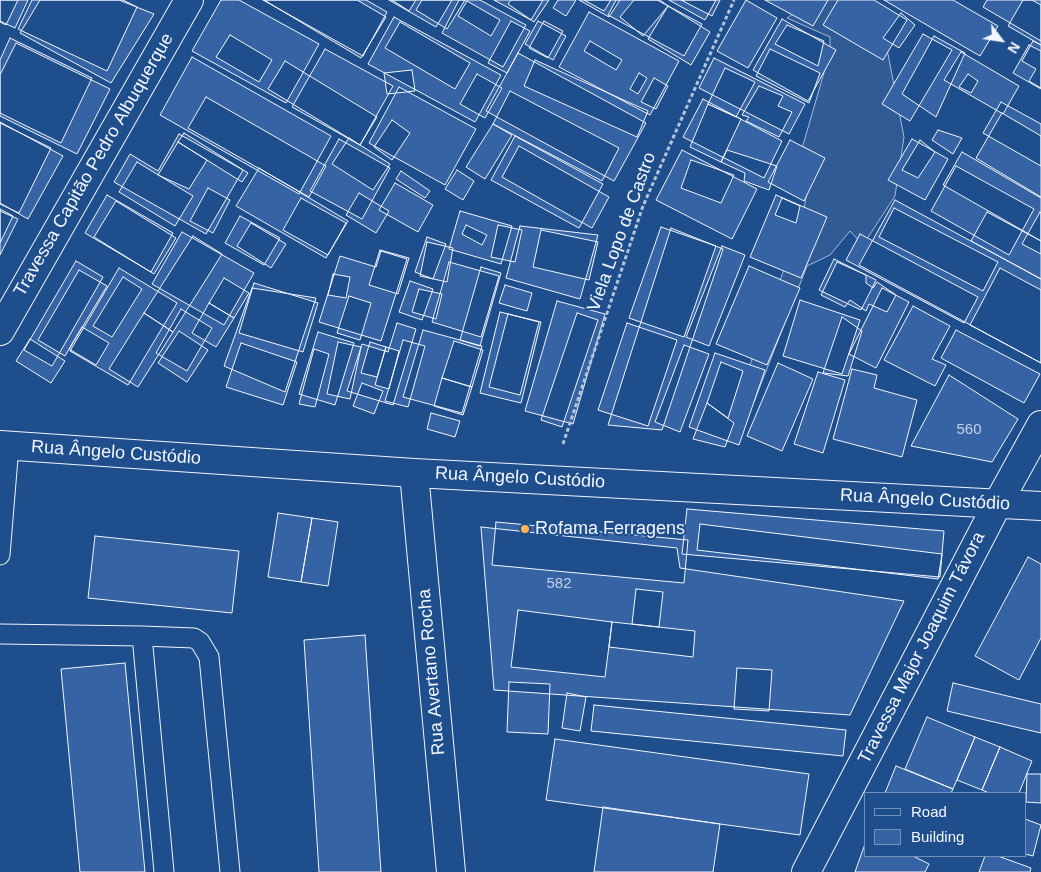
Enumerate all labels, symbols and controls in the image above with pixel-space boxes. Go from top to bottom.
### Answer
north arrow [976,15,1026,65]
street label: Travessa Capitão Pedro Albuquerque [10,29,178,301]
text: N [1004,39,1023,56]
street label: Viela Lopo de Castro [583,149,661,315]
house number: 560 [956,421,982,439]
street label: Rua Ângelo Custódio [30,436,202,470]
street label: Rua Ângelo Custódio [434,463,606,493]
street label: Rua Ângelo Custódio [839,485,1011,515]
place label: Rofama Ferragens [535,518,685,540]
marker: Rofama Ferragens [519,523,531,535]
street label: Travessa Major Joaquim Távora [854,528,990,768]
house number: 582 [546,575,572,593]
street label: Rua Avertano Rocha [414,588,450,756]
legend [864,792,1026,857]
text: Road [911,803,947,820]
text: Building [911,828,964,845]

